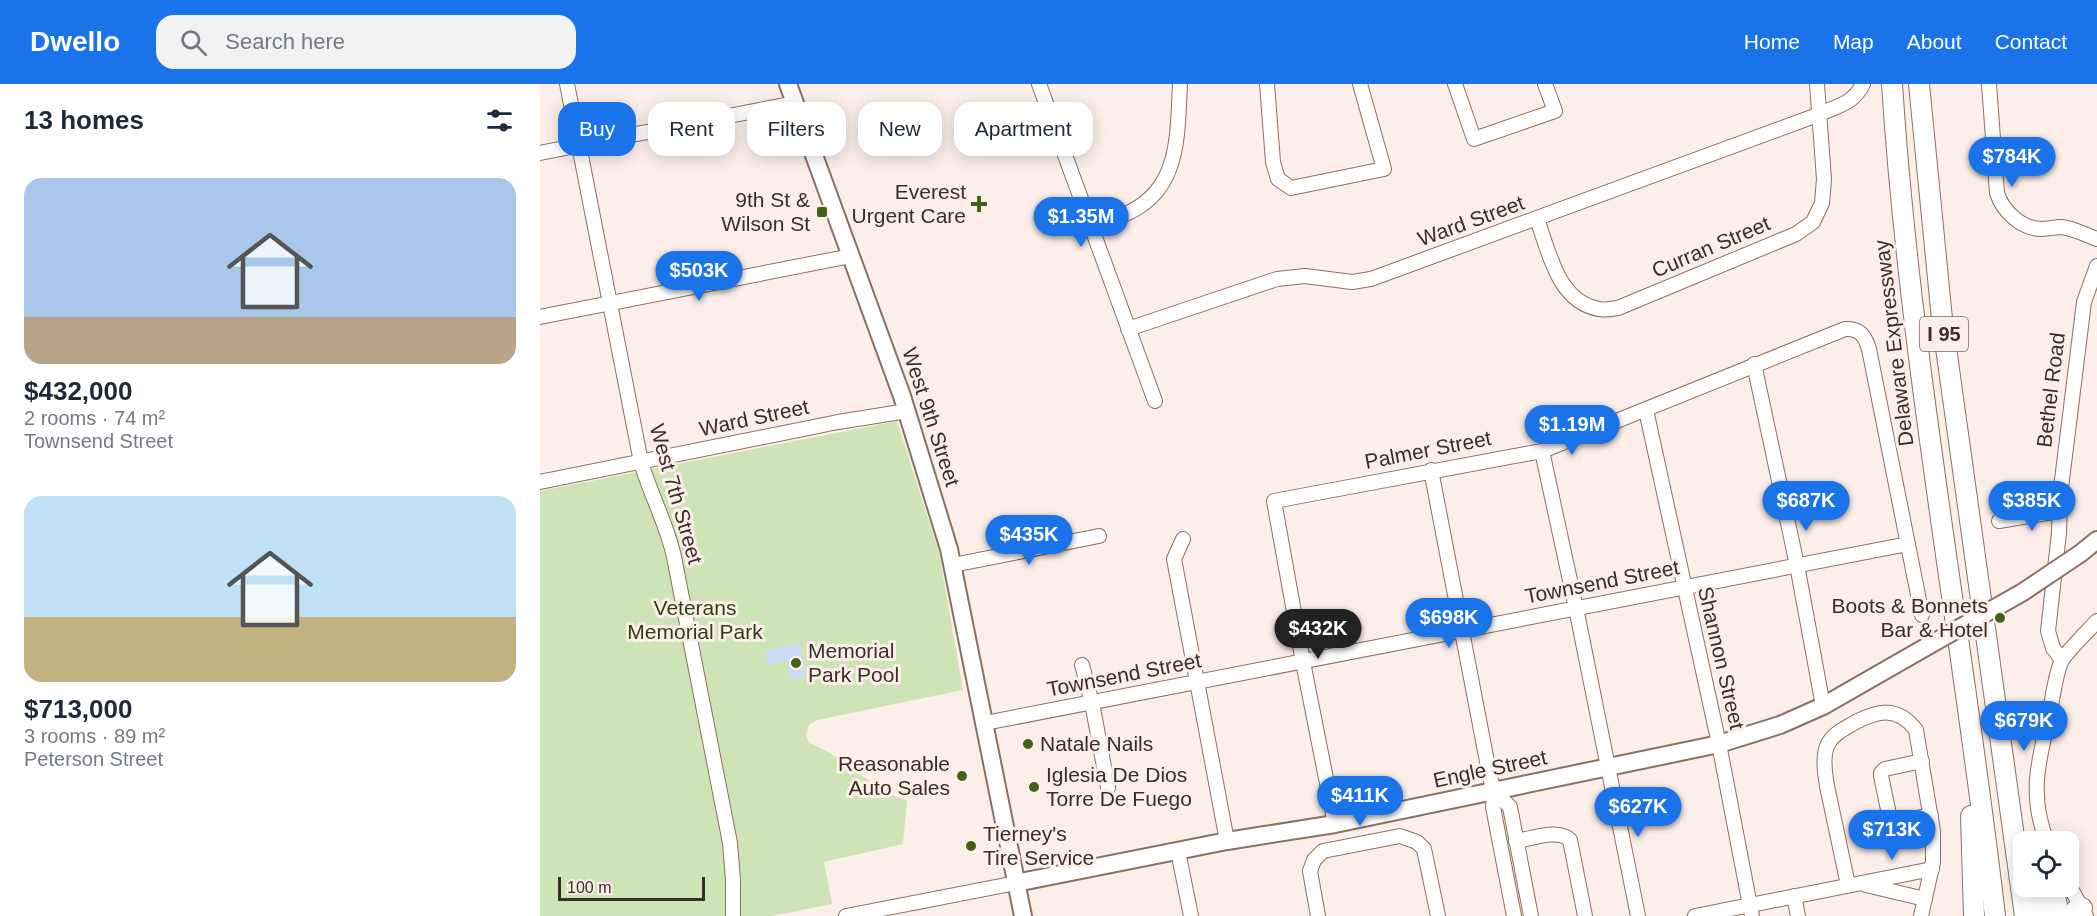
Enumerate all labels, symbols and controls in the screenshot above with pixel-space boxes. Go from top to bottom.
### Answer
search box [156,15,576,69]
text: Dwello [30,26,120,57]
icon: search [177,26,210,59]
text: Search here [225,29,345,54]
text: Home [1744,30,1800,53]
text: Map [1833,30,1874,53]
text: About [1907,30,1962,53]
text: Contact [1995,30,2067,53]
chip: Buy [558,102,636,156]
chip: Rent [648,102,735,156]
chip: Filters [747,102,846,156]
chip: New [858,102,942,156]
chip: Apartment [954,102,1093,156]
icon: filters [483,104,516,137]
text: 13 homes [24,105,144,135]
pin: $784K [1970,137,2054,188]
text: $784K [1983,145,2041,167]
place label: Everest Urgent Care [852,180,966,227]
place label: 9th St & Wilson St [721,188,810,235]
street label: Ward Street [1415,191,1527,250]
marker: Everest Urgent Care [970,195,988,213]
pin: $1.35M [1032,197,1130,248]
marker: 9th St & Wilson St [815,205,829,219]
text: $1.35M [1048,205,1114,227]
street label: Curran Street [1648,211,1773,282]
icon: home [216,217,324,325]
street label: Delaware Expressway [1869,238,1918,448]
pin: $503K [657,251,741,302]
text: $503K [670,259,728,281]
road number: I 95 [1920,317,1968,351]
street label: Bethel Road [2032,331,2069,449]
street label: West 9th Street [898,345,965,489]
text: $432,000 [24,376,132,406]
street label: Ward Street [697,395,811,440]
pin: $1.19M [1523,405,1621,456]
text: 2 rooms · 74 m² [24,407,165,429]
text: $1.19M [1539,413,1605,435]
street label: West 7th Street [646,421,707,567]
street label: Palmer Street [1363,426,1493,473]
text: Townsend Street [24,430,173,452]
pin: $687K [1764,481,1848,532]
pin: $385K [1990,481,2074,532]
text: $687K [1777,489,1835,511]
text: $385K [2003,489,2061,511]
pin: $435K [987,515,1071,566]
text: $435K [1000,523,1058,545]
icon: home [216,535,324,643]
street label: Townsend Street [1523,555,1681,608]
street label: Shannon Street [1694,584,1749,732]
place label: Boots & Bonnets Bar & Hotel [1832,594,1988,641]
park label: Veterans Memorial Park [627,596,763,643]
pin: $698K [1407,598,1491,649]
text: $698K [1420,606,1478,628]
pin: $432K [1276,609,1360,660]
marker: Boots & Bonnets Bar & Hotel [1993,611,2007,625]
text: $432K [1289,617,1347,639]
place label: Memorial Park Pool [808,639,899,686]
street label: Townsend Street [1045,648,1203,701]
marker: Memorial Park Pool [789,656,803,670]
text: $713,000 [24,694,132,724]
pin: $679K [1982,701,2066,752]
text: $679K [1995,709,2053,731]
text: 3 rooms · 89 m² [24,725,165,747]
place label: Natale Nails [1040,732,1153,755]
marker: Natale Nails [1021,737,1035,751]
street label: Engle Street [1431,745,1549,792]
text: Peterson Street [24,748,163,770]
place label: Reasonable Auto Sales [838,752,950,799]
place label: Iglesia De Dios Torre De Fuego [1046,763,1192,810]
marker: Reasonable Auto Sales [955,769,969,783]
pin: $411K [1318,776,1402,827]
marker: Iglesia De Dios Torre De Fuego [1027,780,1041,794]
text: $411K [1331,784,1389,806]
pin: $627K [1596,787,1680,838]
text: $627K [1609,795,1667,817]
pin: $713K [1850,810,1934,861]
text: $713K [1863,818,1921,840]
place label: Tierney's Tire Service [983,822,1094,869]
map controls [2013,831,2079,897]
button: locate [2013,831,2079,897]
marker: Tierney's Tire Service [964,839,978,853]
scale bar [558,874,705,902]
text: 100 m [567,879,611,896]

